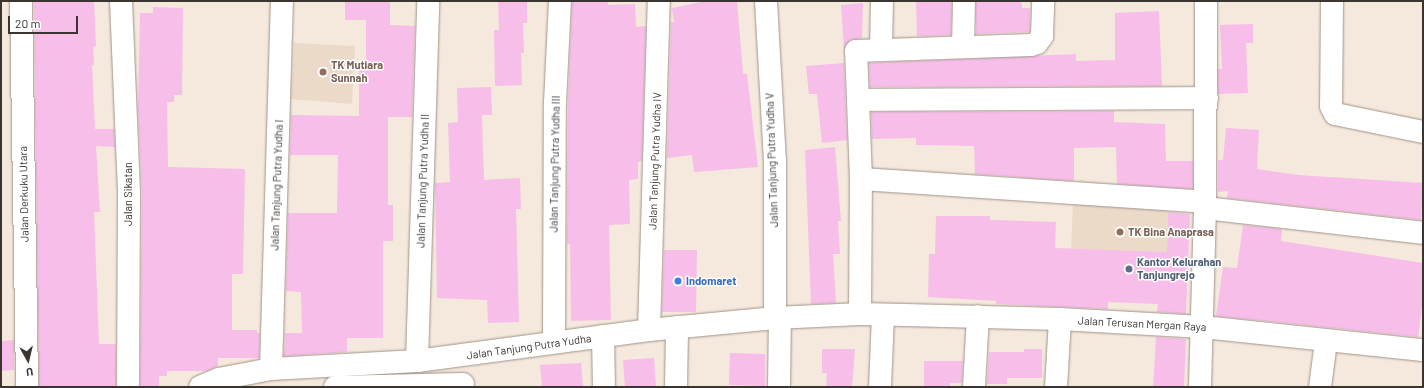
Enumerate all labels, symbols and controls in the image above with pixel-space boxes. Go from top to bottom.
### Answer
scale bar [10,8,80,34]
text: 20 m [15,16,41,30]
place label: TK Mutiara Sunnah [331,59,383,85]
marker: TK Mutiara Sunnah [318,67,328,77]
street label: Jalan Tanjung Putra Yudha IV [646,92,664,230]
street label: Jalan Tanjung Putra Yudha V [763,92,781,228]
street label: Jalan Tanjung Putra Yudha III [547,95,563,233]
street label: Jalan Tanjung Putra Yudha II [414,114,432,248]
street label: Jalan Tanjung Putra Yudha I [268,119,286,251]
street label: Jalan Derkuku Utara [17,146,31,242]
street label: Jalan Sikatan [121,162,135,226]
place label: TK Bina Anaprasa [1128,225,1214,239]
marker: TK Bina Anaprasa [1115,227,1125,237]
place label: Kantor Kelurahan Tanjungrejo [1137,256,1221,282]
marker: Kantor Kelurahan Tanjungrejo [1124,264,1134,274]
place label: Indomaret [686,274,736,288]
marker: Indomaret [673,276,683,286]
street label: Jalan Terusan Mergan Raya [1077,314,1207,334]
street label: Jalan Tanjung Putra Yudha [466,332,592,362]
north arrow [8,340,48,380]
text: U [25,365,34,379]

